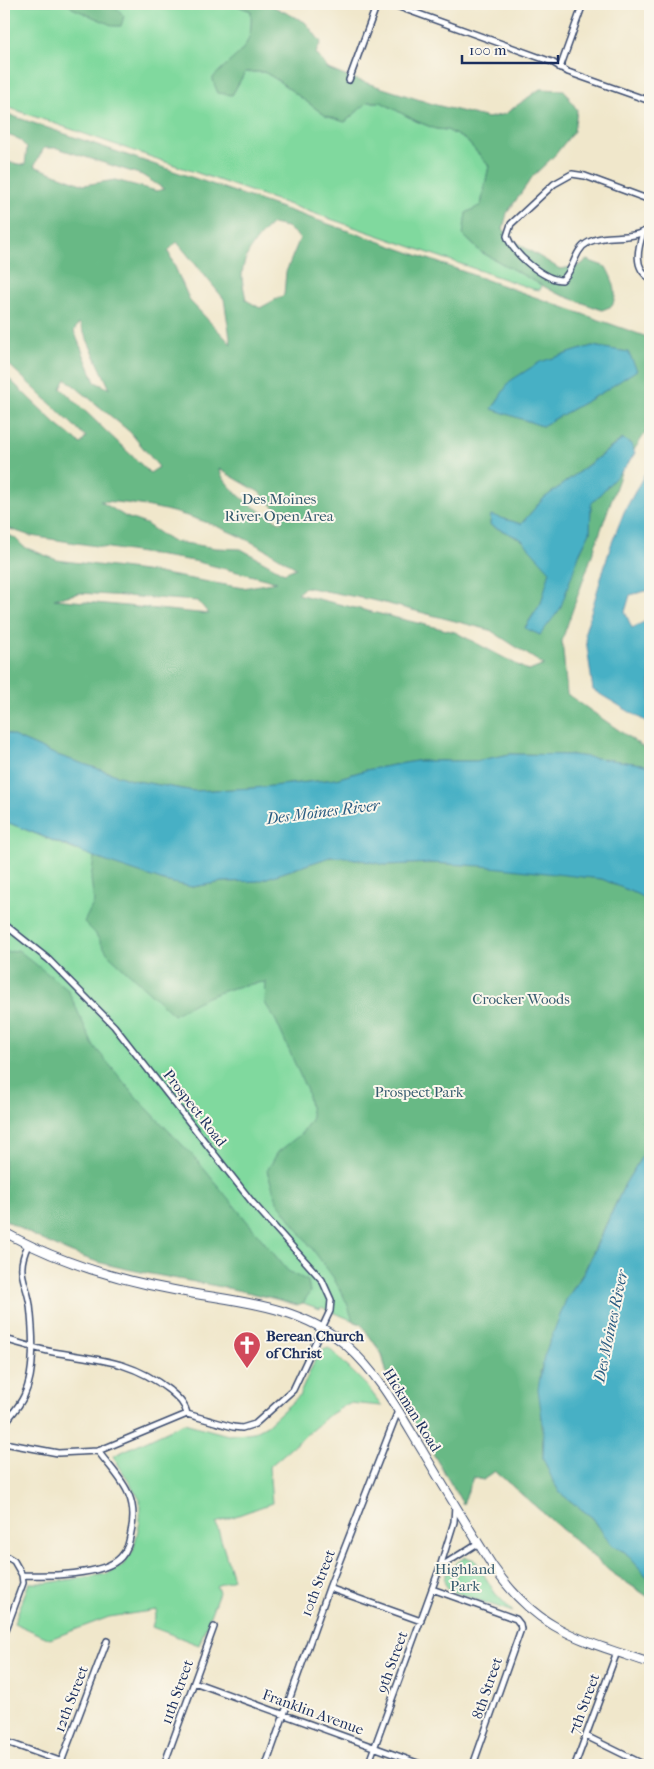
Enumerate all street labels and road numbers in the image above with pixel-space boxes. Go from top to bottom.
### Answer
street label: Prospect Road [159,1066,231,1151]
street label: Hickman Road [379,1365,445,1456]
street label: 10th Street [297,1546,339,1619]
street label: 9th Street [373,1628,412,1695]
street label: 8th Street [468,1654,506,1721]
street label: 11th Street [157,1657,197,1727]
street label: 12th Street [50,1663,92,1735]
street label: 7th Street [565,1670,604,1737]
street label: Franklin Avenue [260,1685,367,1739]

